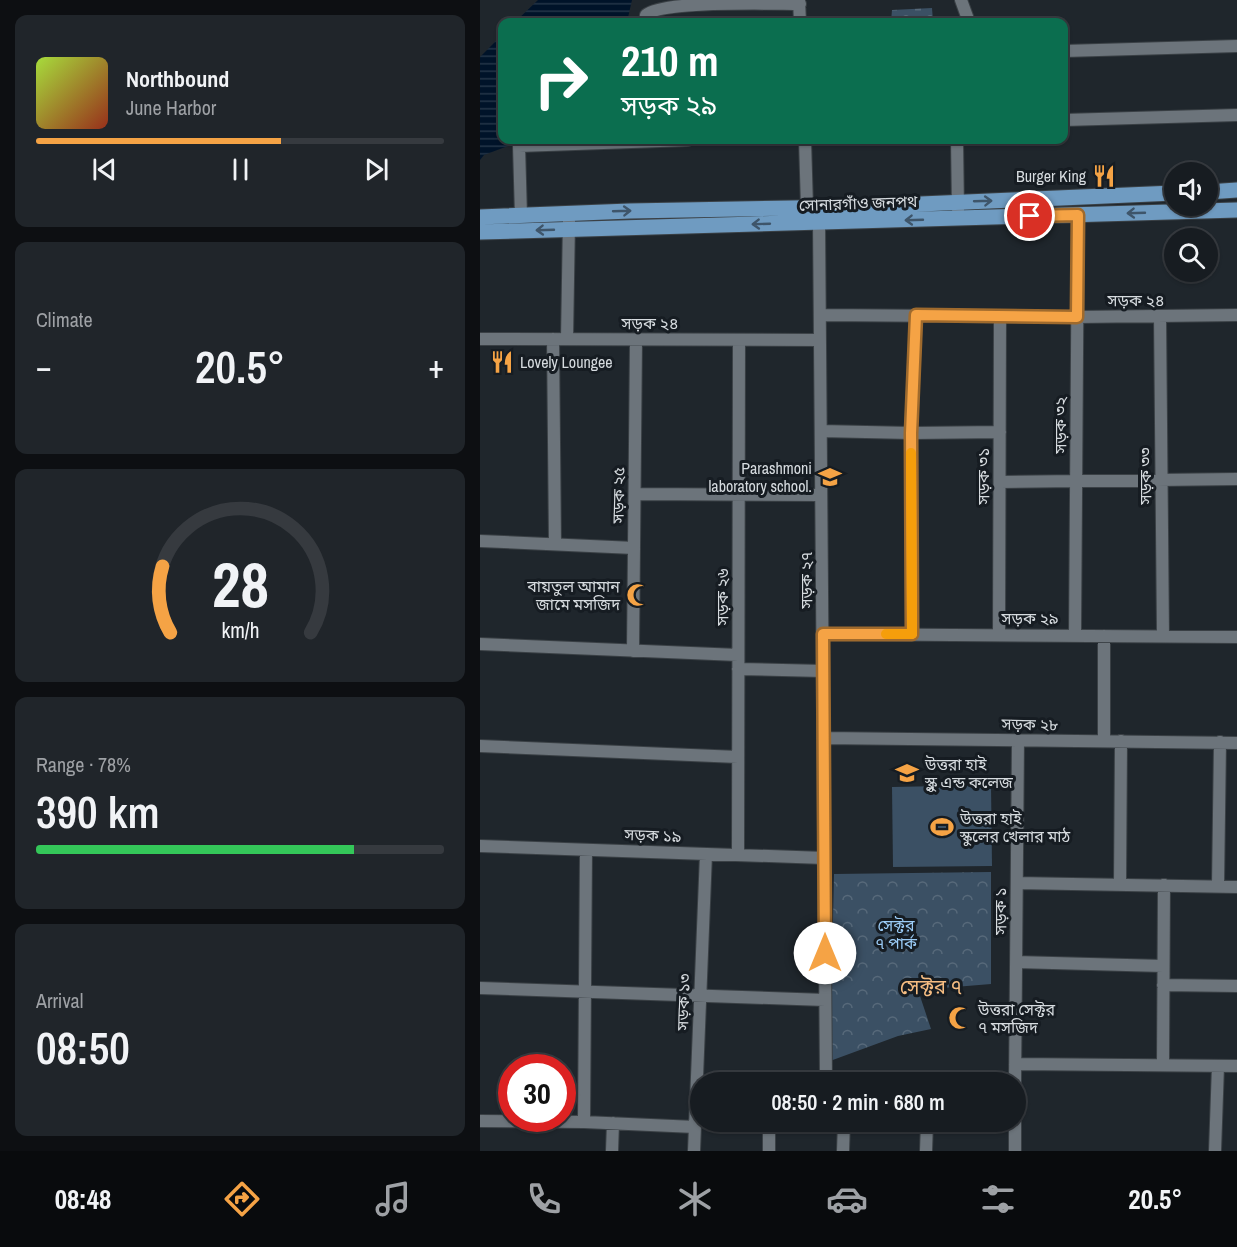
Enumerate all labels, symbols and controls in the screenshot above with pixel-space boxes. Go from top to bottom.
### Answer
text: 210 m [621,33,719,89]
icon: right [522,42,600,120]
text: Northbound [126,64,229,94]
text: সড়ক ২৯ [621,87,717,123]
text: June Harbor [126,94,216,121]
icon: previous [88,153,121,186]
icon: pause [224,153,257,186]
icon: next [360,153,393,186]
map controls [1164,162,1218,282]
button: sound [1164,162,1218,216]
restaurant icon: Burger King [1091,163,1117,189]
place label: Burger King [1016,165,1087,187]
street label: সোনারগাঁও জনপথ [798,190,918,216]
pin [1004,190,1055,241]
one-way arrow [972,196,992,207]
icon: arrive [1013,199,1046,232]
one-way arrow [612,206,632,217]
one-way arrow [1127,207,1147,219]
one-way arrow [905,214,925,225]
one-way arrow [751,218,771,230]
one-way arrow [536,225,556,236]
button: search [1164,228,1218,282]
street label: সড়ক ২৪ [1107,289,1164,311]
text: Climate [36,306,93,333]
street label: সড়ক ২৪ [621,312,678,334]
text: 20.5° [195,336,285,397]
text: − [36,344,52,388]
text: + [428,344,444,388]
restaurant icon: Lovely Loungee [489,349,515,375]
place label: Lovely Loungee [520,351,613,373]
street label: সড়ক ৩২ [1049,396,1071,454]
street label: সড়ক ৩৩ [1134,447,1156,505]
street label: সড়ক ৩১ [972,448,994,505]
place label: Parashmoni laboratory school. [708,457,812,497]
school or university icon: Parashmoni laboratory school. [817,464,843,490]
street label: সড়ক ২৫ [606,466,629,525]
text: 28 [212,542,268,626]
street label: সড়ক ২৭ [795,552,817,609]
street label: সড়ক ২৬ [711,568,733,626]
place label: বায়তুল আমান জামে মসজিদ [526,575,621,615]
mosque icon: বায়তুল আমান জামে মসজিদ [625,582,651,608]
street label: সড়ক ২৯ [1001,607,1058,629]
text: km/h [221,616,259,645]
street label: সড়ক ২৮ [1000,712,1059,735]
text: Range · 78% [36,751,131,778]
place label: উত্তরা হাই স্কুল এন্ড কলেজ [924,753,1013,793]
school or university icon: উত্তরা হাই স্কুল এন্ড কলেজ [894,760,920,786]
text: 390 km [36,781,160,842]
place label: উত্তরা হাই স্কুলের খেলার মাঠ [959,807,1070,847]
sports icon: উত্তরা হাই স্কুলের খেলার মাঠ [929,814,955,840]
street label: সড়ক ১৯ [623,823,682,847]
street label: সড়ক ১ [989,887,1011,936]
park label: সেক্টর ৭ পার্ক [875,914,918,954]
position arrow [793,921,857,985]
street label: সড়ক ১৩ [671,973,695,1032]
district label: সেক্টর ৭ [900,973,962,1000]
text: Arrival [36,987,83,1014]
place label: উত্তরা সেক্টর ৭ মসজিদ [977,998,1056,1038]
mosque icon: উত্তরা সেক্টর ৭ মসজিদ [947,1005,973,1031]
text: 08:50 [36,1017,130,1078]
speed limit sign: 30 [498,1054,576,1132]
text: 08:50 · 2 min · 680 m [771,1087,945,1117]
icon: directions [221,1178,263,1220]
icon: music [372,1178,414,1220]
icon: phone [523,1178,565,1220]
icon: climate [674,1178,716,1220]
icon: car [826,1178,868,1220]
icon: filters [977,1178,1019,1220]
text: 08:48 [55,1181,111,1217]
text: 20.5° [1128,1181,1182,1217]

